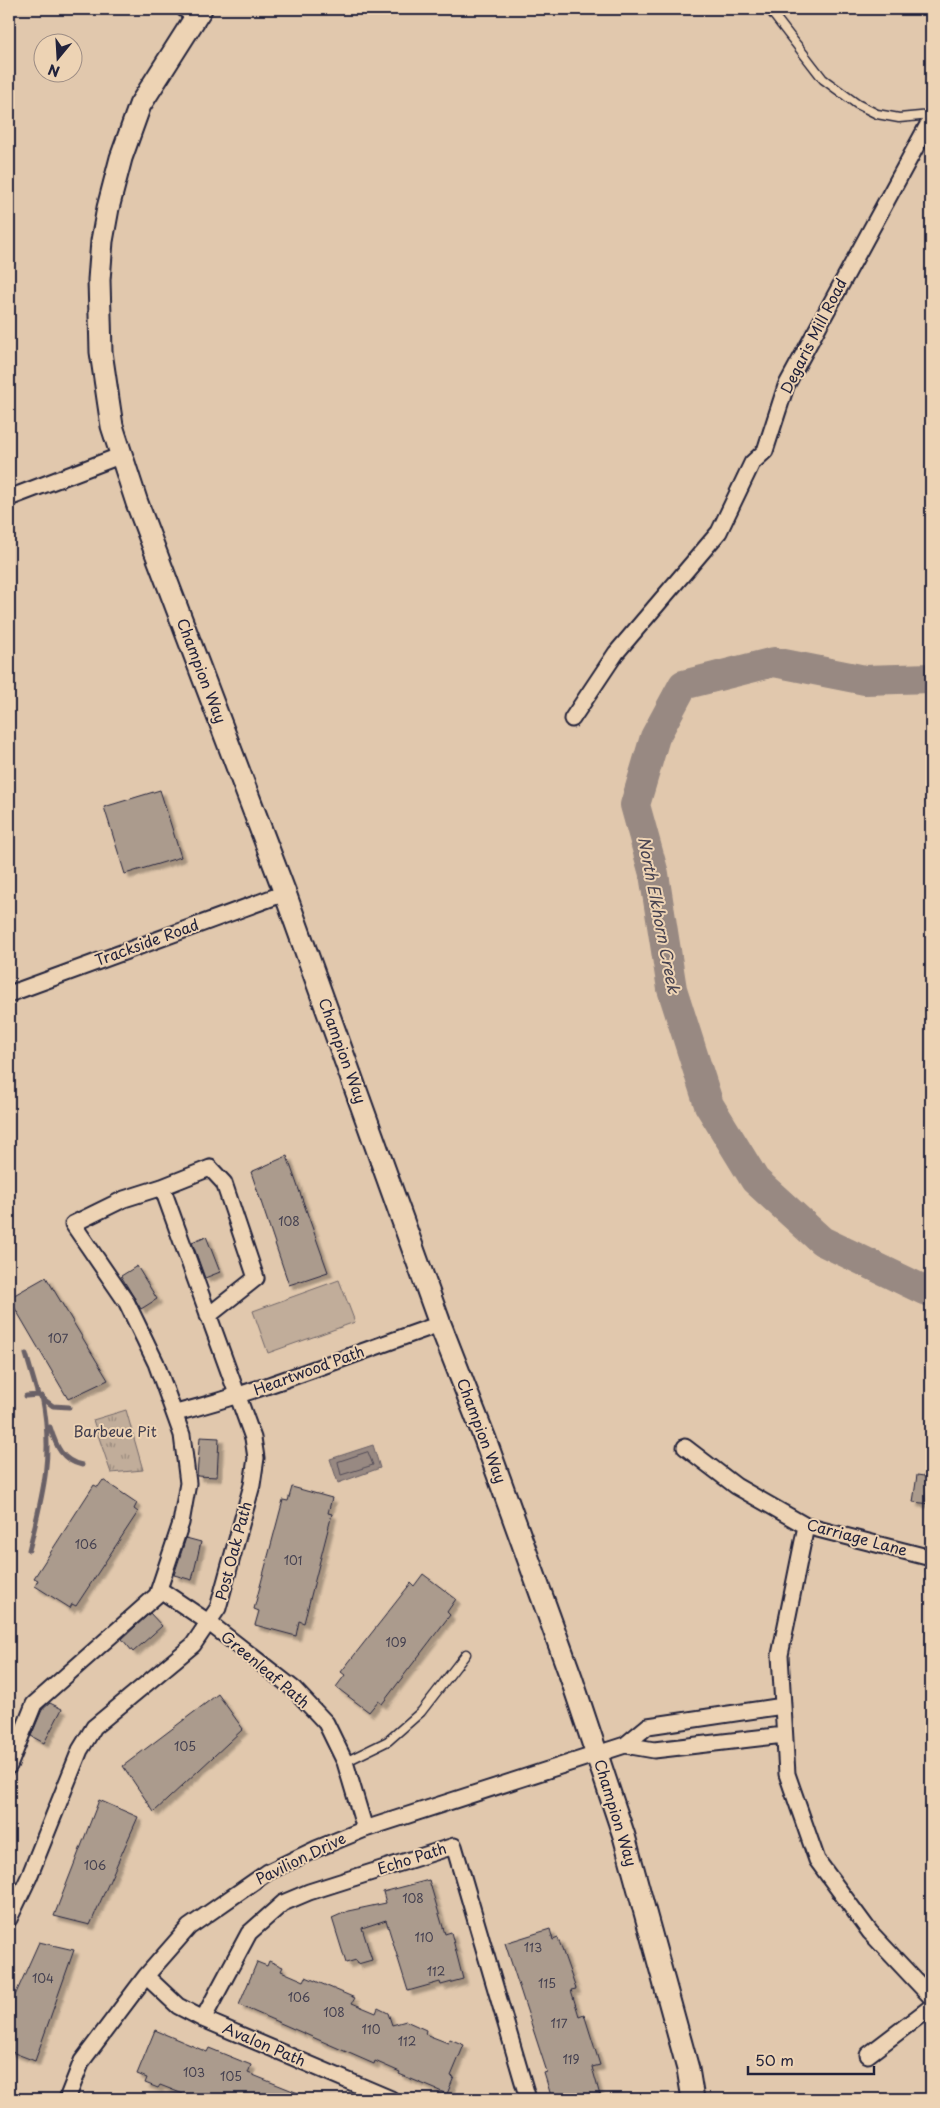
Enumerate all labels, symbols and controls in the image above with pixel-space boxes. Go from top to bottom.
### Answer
north arrow [32,32,82,82]
text: N [45,59,62,83]
street label: Degaris Mill Road [774,274,852,397]
street label: Champion Way [172,615,233,726]
water label: North Elkhorn Creek [633,834,687,996]
street label: Trackside Road [91,912,202,971]
street label: Champion Way [314,994,373,1107]
house number: 108 [278,1212,300,1230]
house number: 107 [48,1329,69,1347]
street label: Heartwood Path [250,1339,367,1400]
street label: Champion Way [452,1375,513,1486]
park label: Barbeue Pit [73,1419,157,1442]
street label: Post Oak Path [208,1499,257,1603]
street label: Carriage Lane [804,1512,910,1561]
house number: 106 [75,1535,97,1553]
house number: 101 [284,1551,302,1569]
street label: Greenleaf Path [217,1625,315,1713]
house number: 109 [385,1633,407,1651]
house number: 105 [174,1737,196,1755]
street label: Champion Way [589,1756,644,1869]
street label: Pavilion Drive [251,1826,349,1889]
street label: Echo Path [374,1836,449,1880]
house number: 106 [84,1856,106,1874]
house number: 108 [402,1889,424,1907]
house number: 110 [415,1928,434,1946]
house number: 113 [524,1938,542,1956]
house number: 112 [427,1962,445,1980]
house number: 104 [32,1969,54,1987]
house number: 115 [538,1974,556,1992]
house number: 106 [288,1988,310,2006]
house number: 108 [323,2003,345,2021]
house number: 117 [551,2014,568,2032]
street label: Avalon Path [219,2016,310,2071]
house number: 110 [362,2020,381,2038]
house number: 112 [398,2032,416,2050]
scale bar [748,2043,874,2075]
text: 50 m [755,2048,794,2071]
house number: 119 [562,2050,580,2068]
house number: 103 [183,2063,205,2081]
house number: 105 [220,2067,242,2085]

